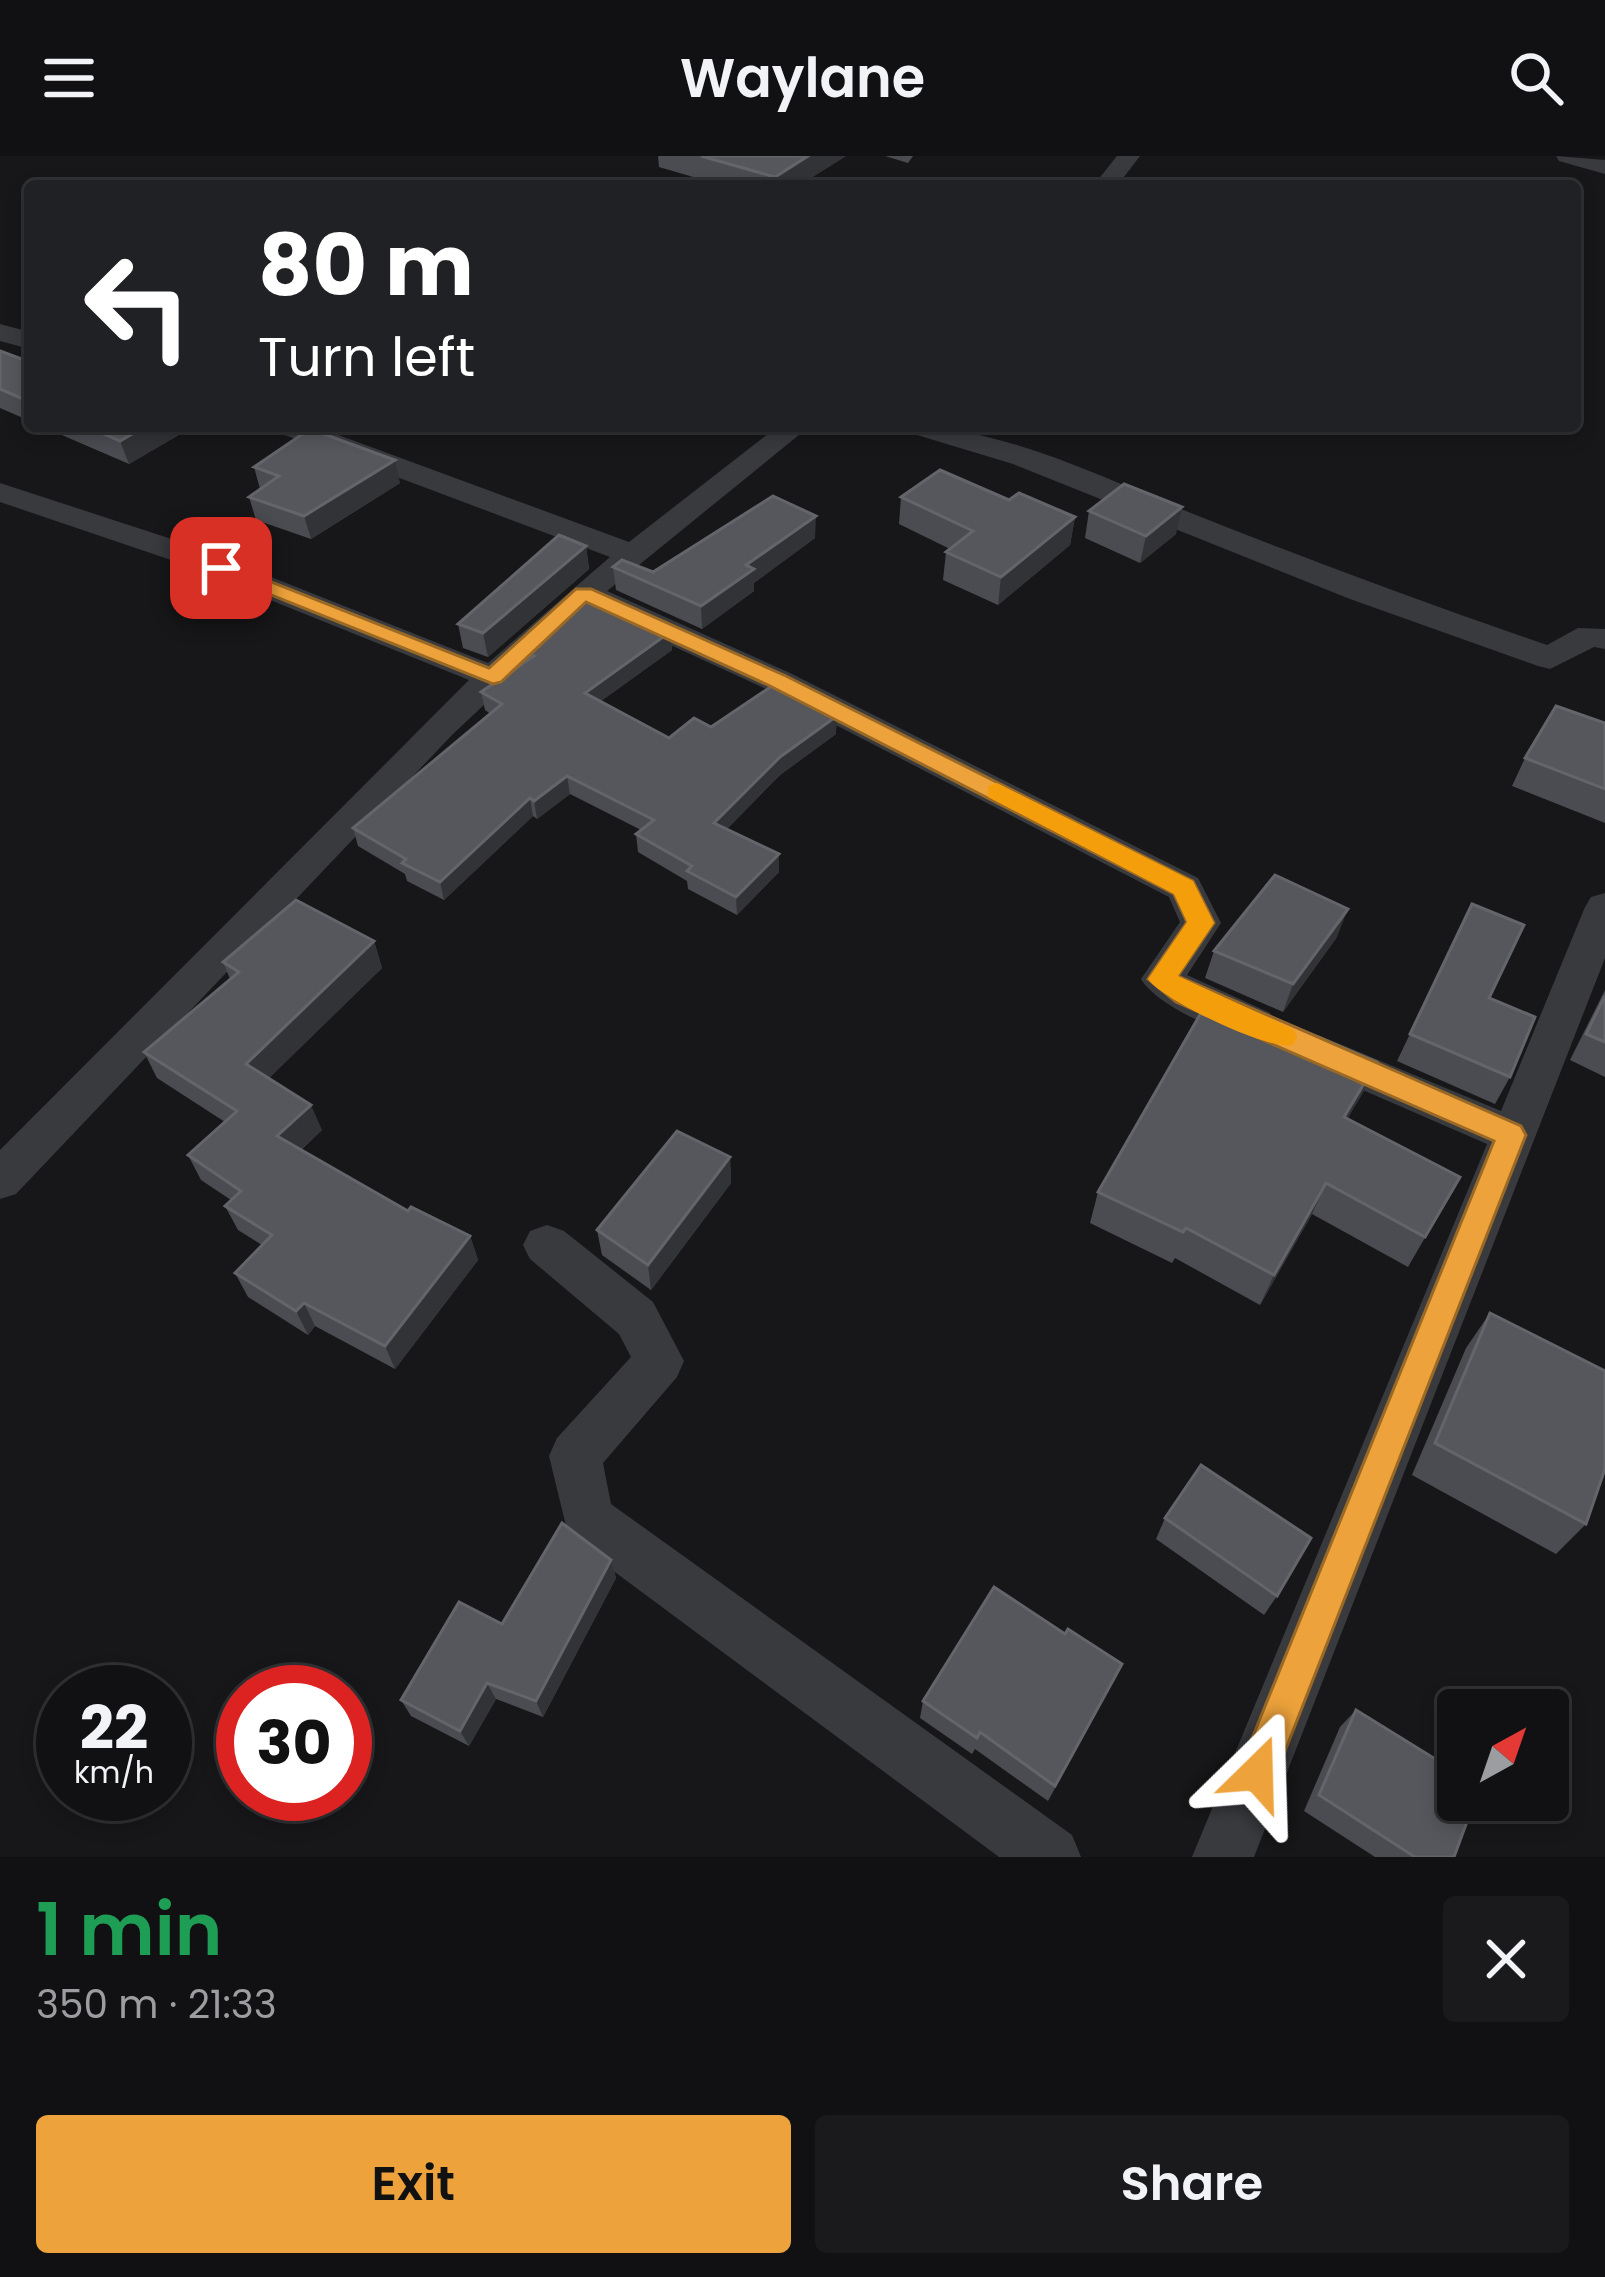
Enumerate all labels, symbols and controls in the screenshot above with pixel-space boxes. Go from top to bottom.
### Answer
text: Waylane [680,40,925,116]
icon: menu [36,45,102,111]
icon: search [1503,45,1569,111]
text: 80 m [258,207,474,324]
icon: left [60,228,216,384]
text: Turn left [258,319,475,395]
pin [170,517,272,619]
icon: arrive [188,535,254,601]
speed limit sign: 30 [216,1665,372,1821]
text: 22 [80,1686,148,1770]
north arrow [1437,1689,1569,1821]
map controls [1437,1689,1569,1821]
position arrow [1194,1710,1320,1836]
text: km/h [74,1751,154,1794]
text: 1 min [36,1879,222,1980]
button: close [1443,1896,1569,2022]
text: 350 m · 21:33 [36,1977,277,2032]
button: Exit [36,2115,791,2253]
button: Share [815,2115,1569,2253]

